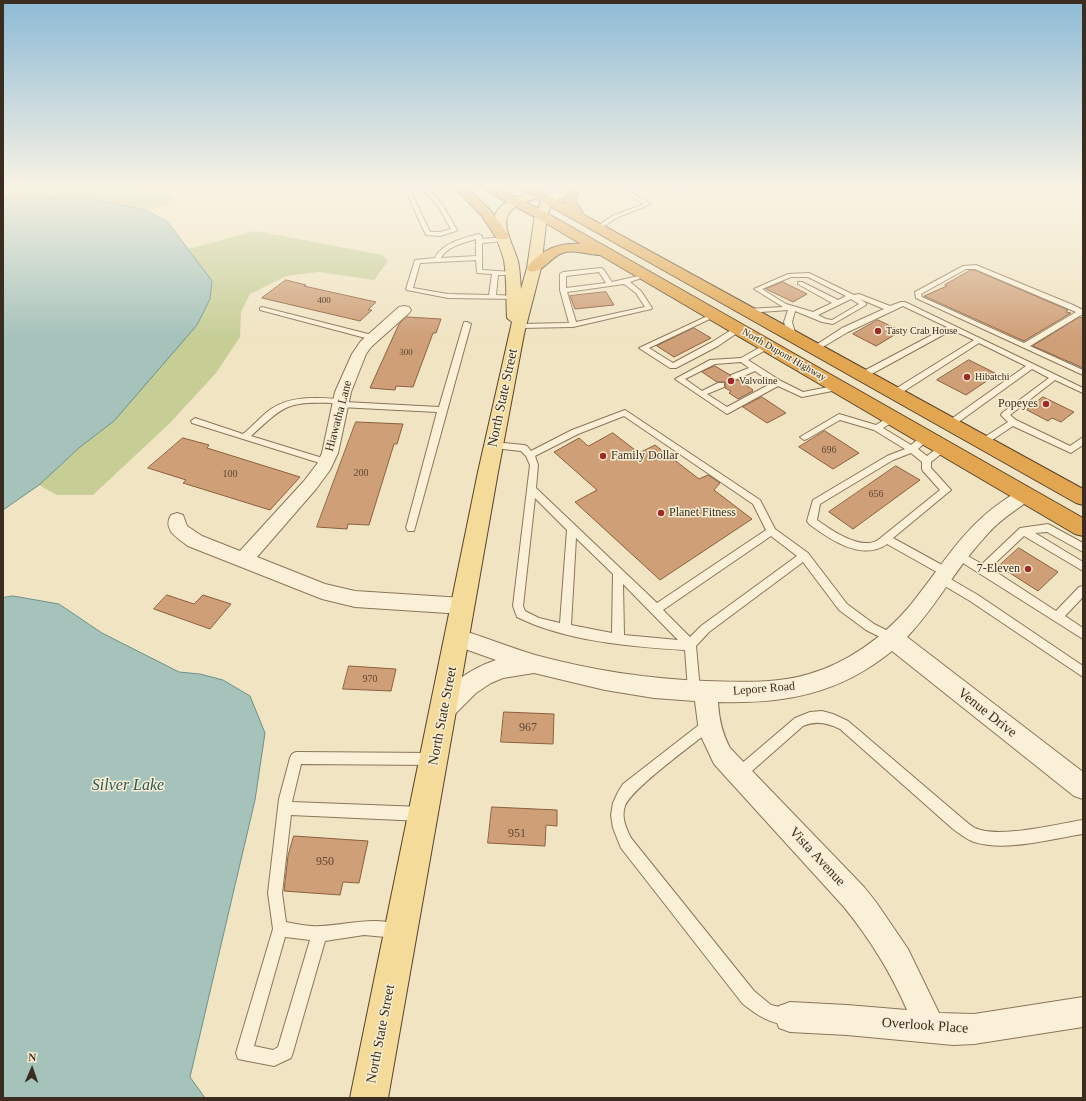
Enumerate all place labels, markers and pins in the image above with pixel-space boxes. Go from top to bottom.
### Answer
place label: Tasty Crab House [886,325,958,337]
marker: Tasty Crab House [873,326,883,336]
place label: Hibatchi [975,371,1009,383]
marker: Hibatchi [962,372,972,382]
place label: Valvoline [739,375,777,387]
marker: Valvoline [726,376,736,386]
place label: Popeyes [998,397,1038,411]
marker: Popeyes [1041,399,1051,409]
place label: Family Dollar [611,449,679,463]
marker: Family Dollar [598,451,608,461]
place label: Planet Fitness [669,506,736,520]
marker: Planet Fitness [656,508,666,518]
place label: 7-Eleven [977,562,1020,576]
marker: 7-Eleven [1023,564,1033,574]

